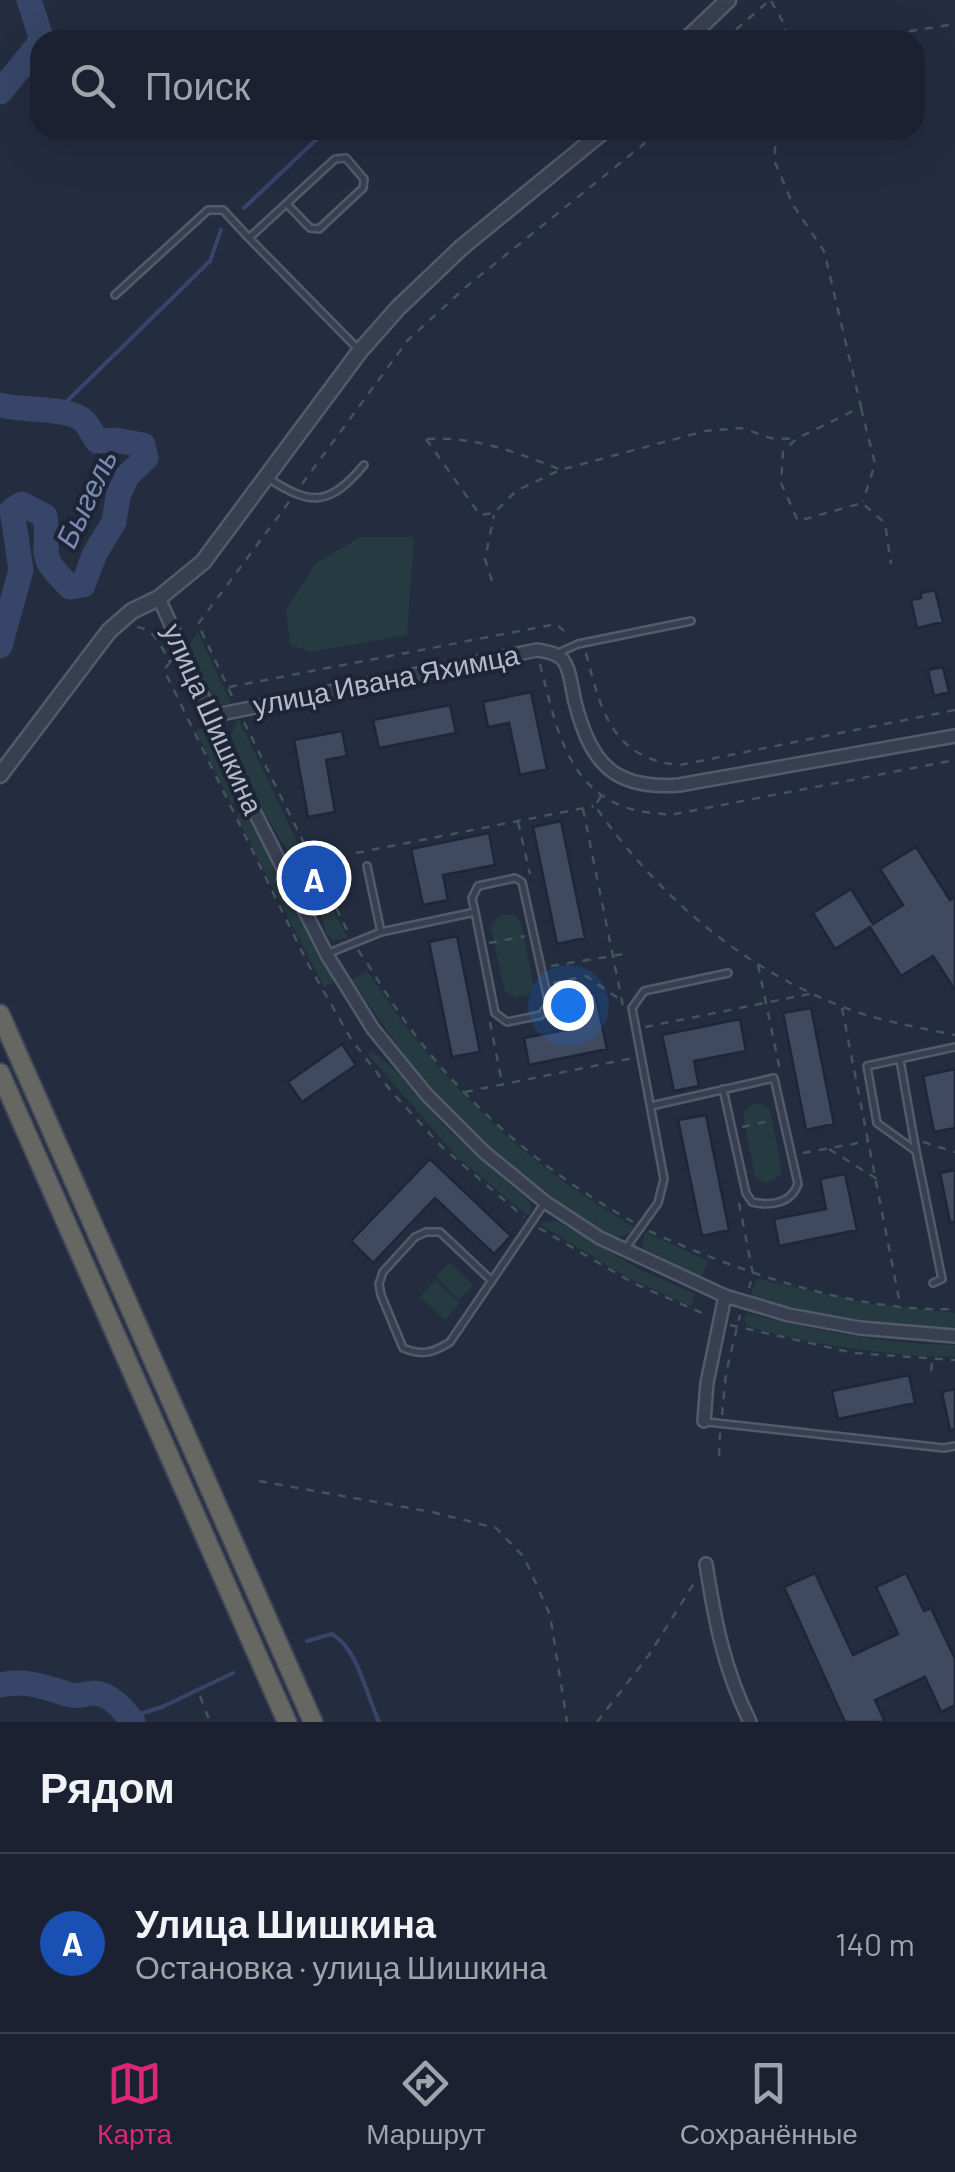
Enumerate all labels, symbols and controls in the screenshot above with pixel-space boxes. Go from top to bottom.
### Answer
search box [30,30,925,140]
icon: search [65,58,120,113]
text: Поиск [145,62,250,108]
water label: Быгель [47,443,124,553]
street label: улица Шишкина [157,618,271,820]
street label: улица Ивана Яхимца [250,636,522,721]
pin: A [282,840,346,916]
your location [543,980,594,1031]
text: Рядом [40,1761,175,1811]
text: Улица Шишкина [135,1900,436,1946]
text: A [62,1924,83,1962]
text: 140 m [835,1924,915,1962]
text: Остановка · улица Шишкина [135,1947,547,1985]
tab: Карта [97,2056,172,2151]
tab: Маршрут [366,2056,485,2151]
tab: Сохранённые [680,2056,858,2151]

